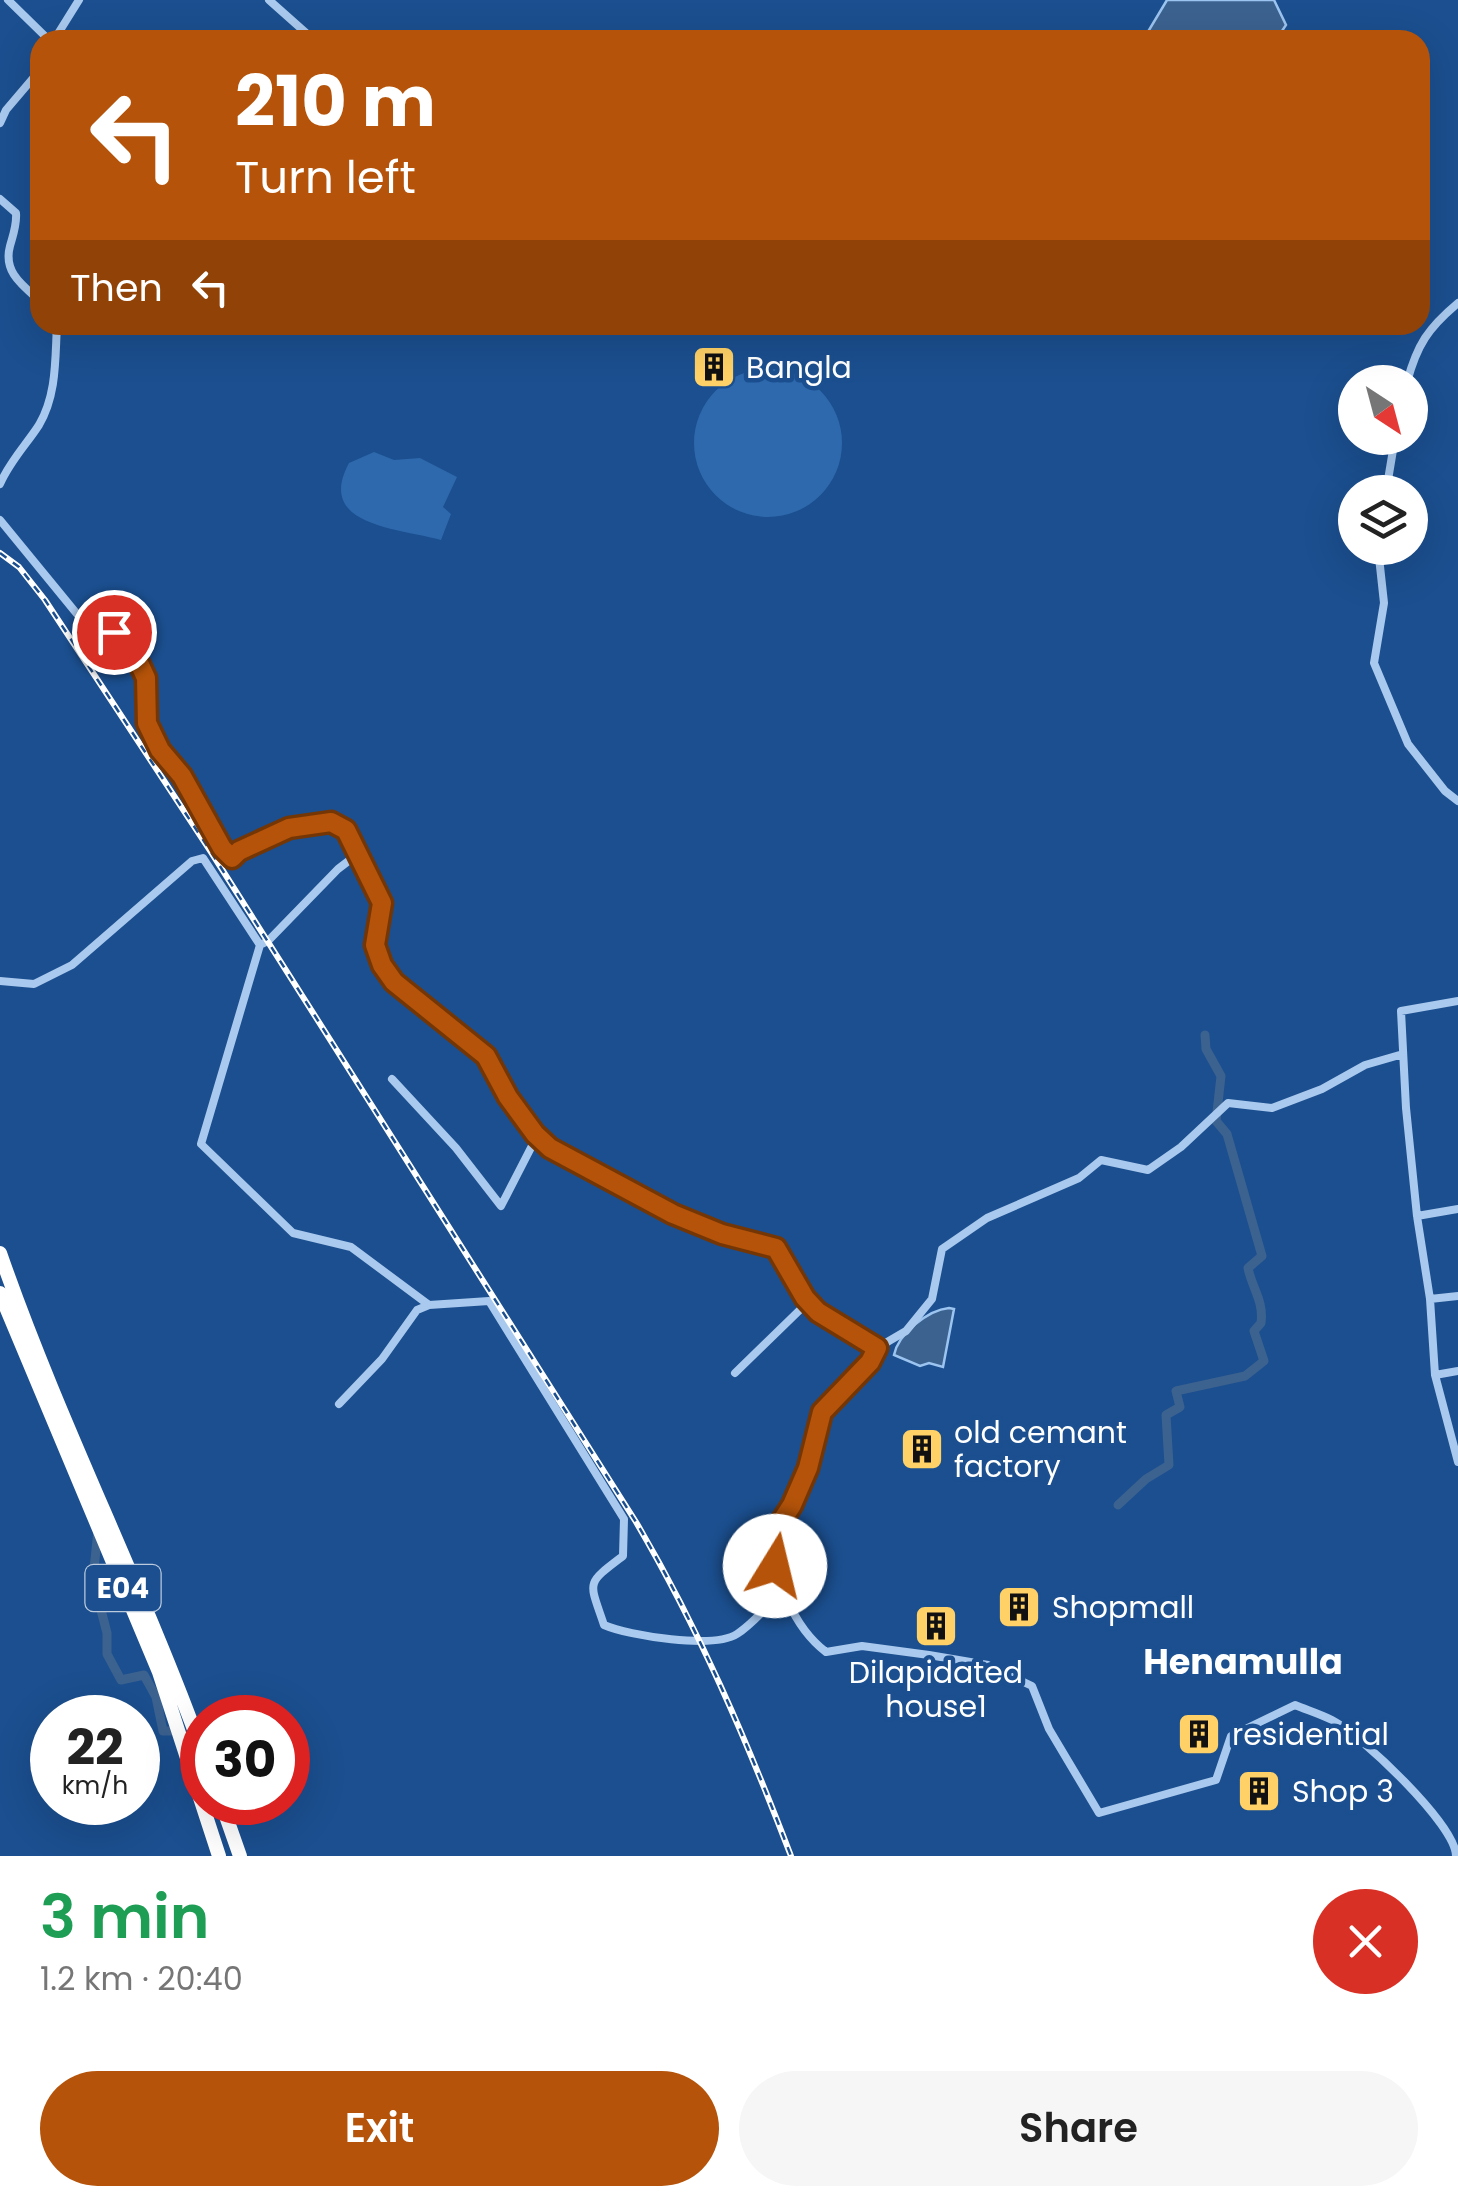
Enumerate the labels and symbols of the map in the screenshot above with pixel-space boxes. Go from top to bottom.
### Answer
building icon: Bangla [691,344,737,390]
place label: Bangla [746,346,852,389]
north arrow [1338,365,1428,455]
pin [72,590,157,675]
place label: old cemant factory [954,1411,1127,1488]
building icon: old cemant factory [899,1426,945,1472]
position arrow [723,1514,827,1618]
road number: E04 [86,1565,160,1611]
building icon: Shopmall [996,1584,1042,1630]
place label: Shopmall [1052,1586,1194,1629]
building icon: Dilapidated house1 [913,1603,959,1649]
district label: Henamulla [1143,1637,1343,1686]
place label: Dilapidated house1 [849,1651,1023,1728]
speed limit sign: 30 [180,1695,310,1825]
building icon: residential [1176,1711,1222,1757]
place label: residential [1232,1713,1389,1756]
building icon: Shop 3 [1236,1768,1282,1814]
place label: Shop 3 [1292,1770,1394,1813]

